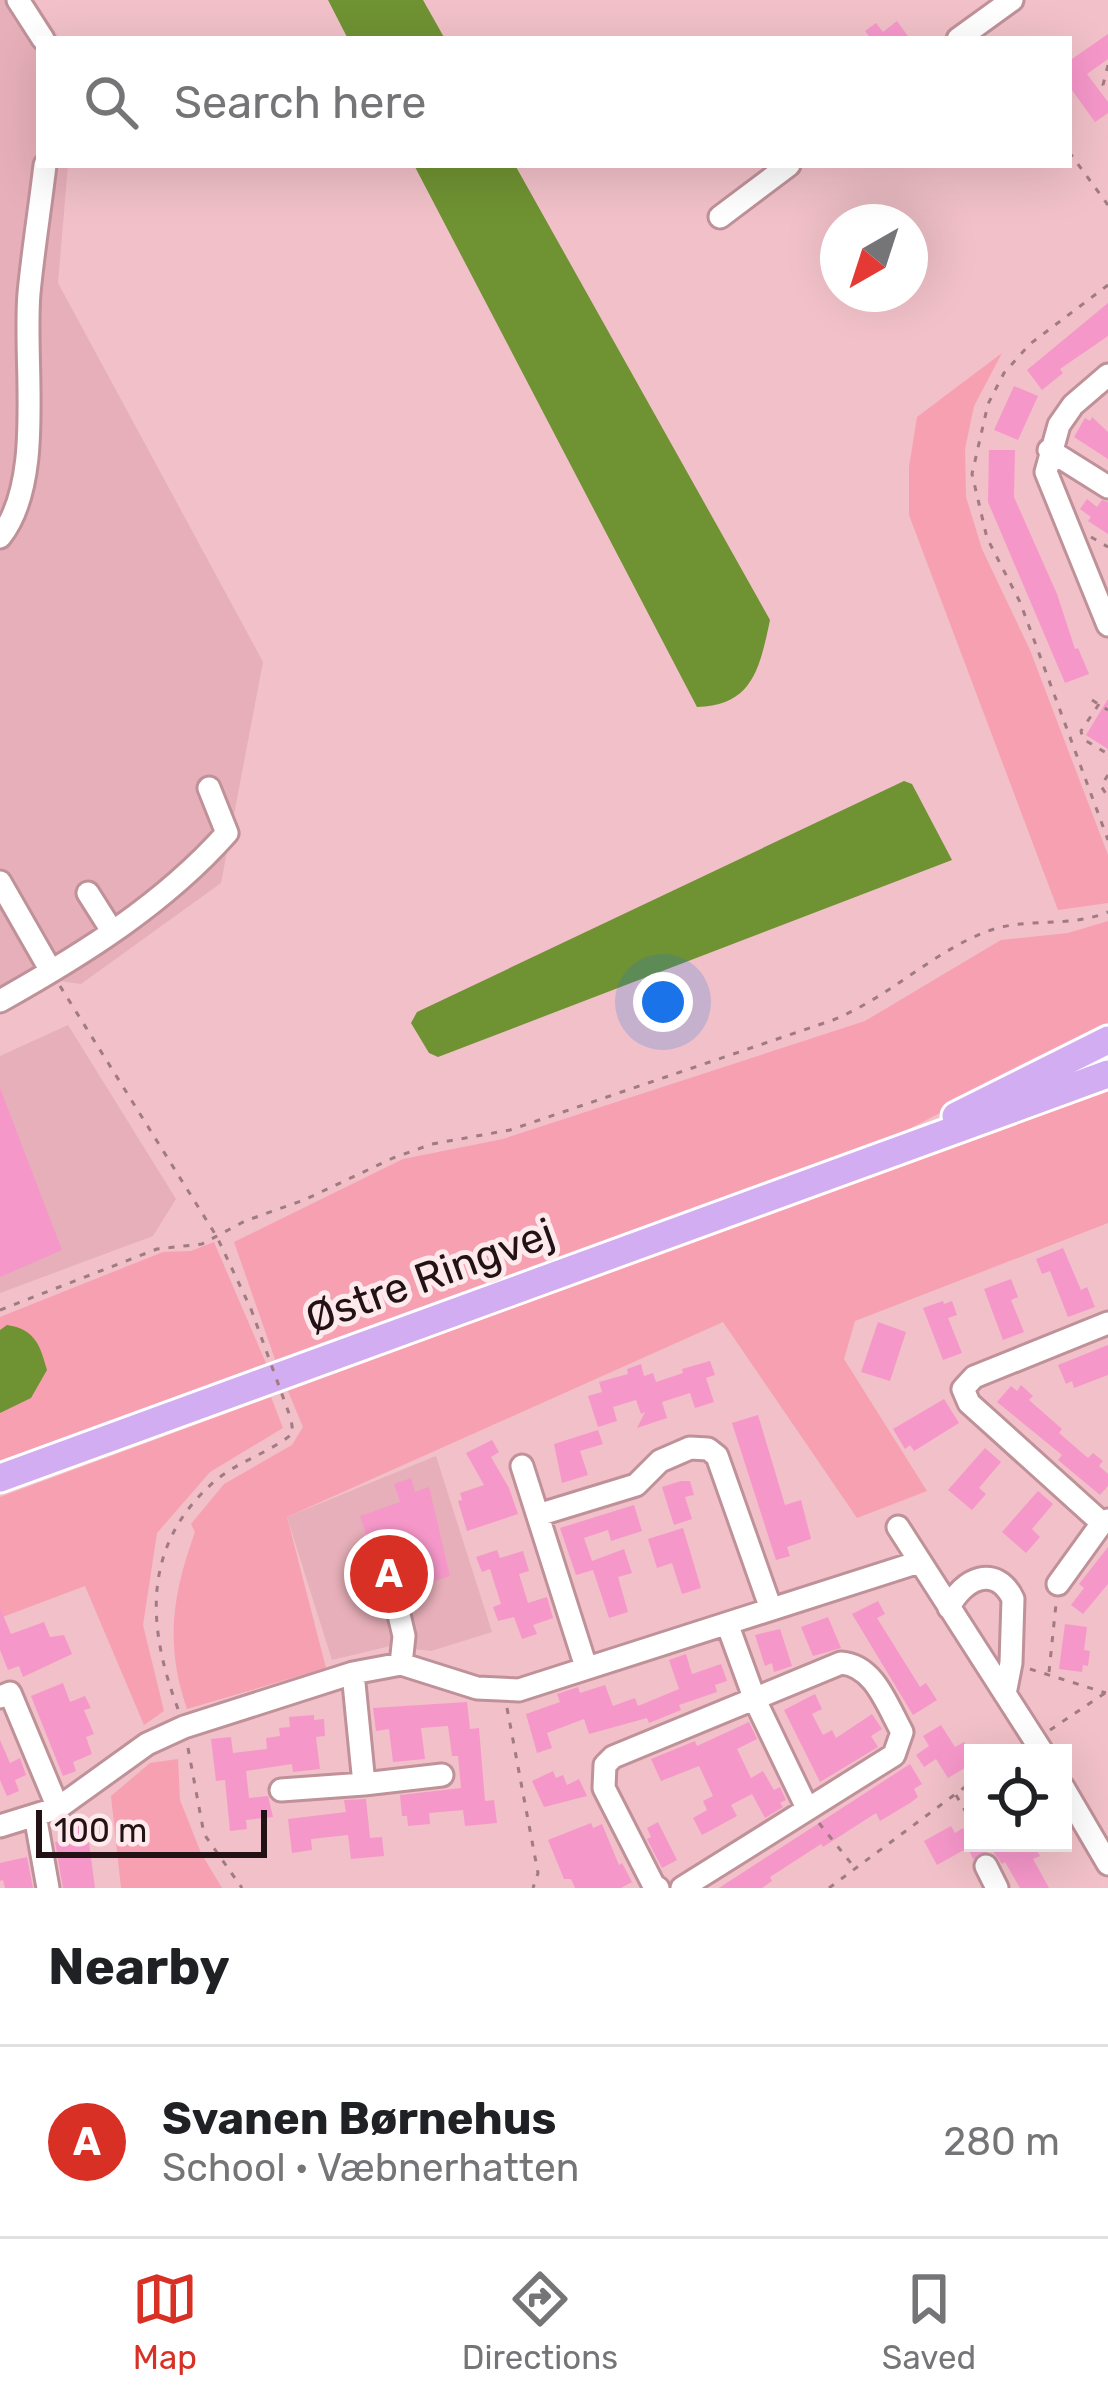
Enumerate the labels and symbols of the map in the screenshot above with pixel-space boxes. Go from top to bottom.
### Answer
north arrow [820,204,928,312]
your location [633,972,693,1032]
street label: Østre Ringvej [299,1208,561,1344]
pin: A [350,1529,428,1619]
scale bar [36,1804,267,1857]

